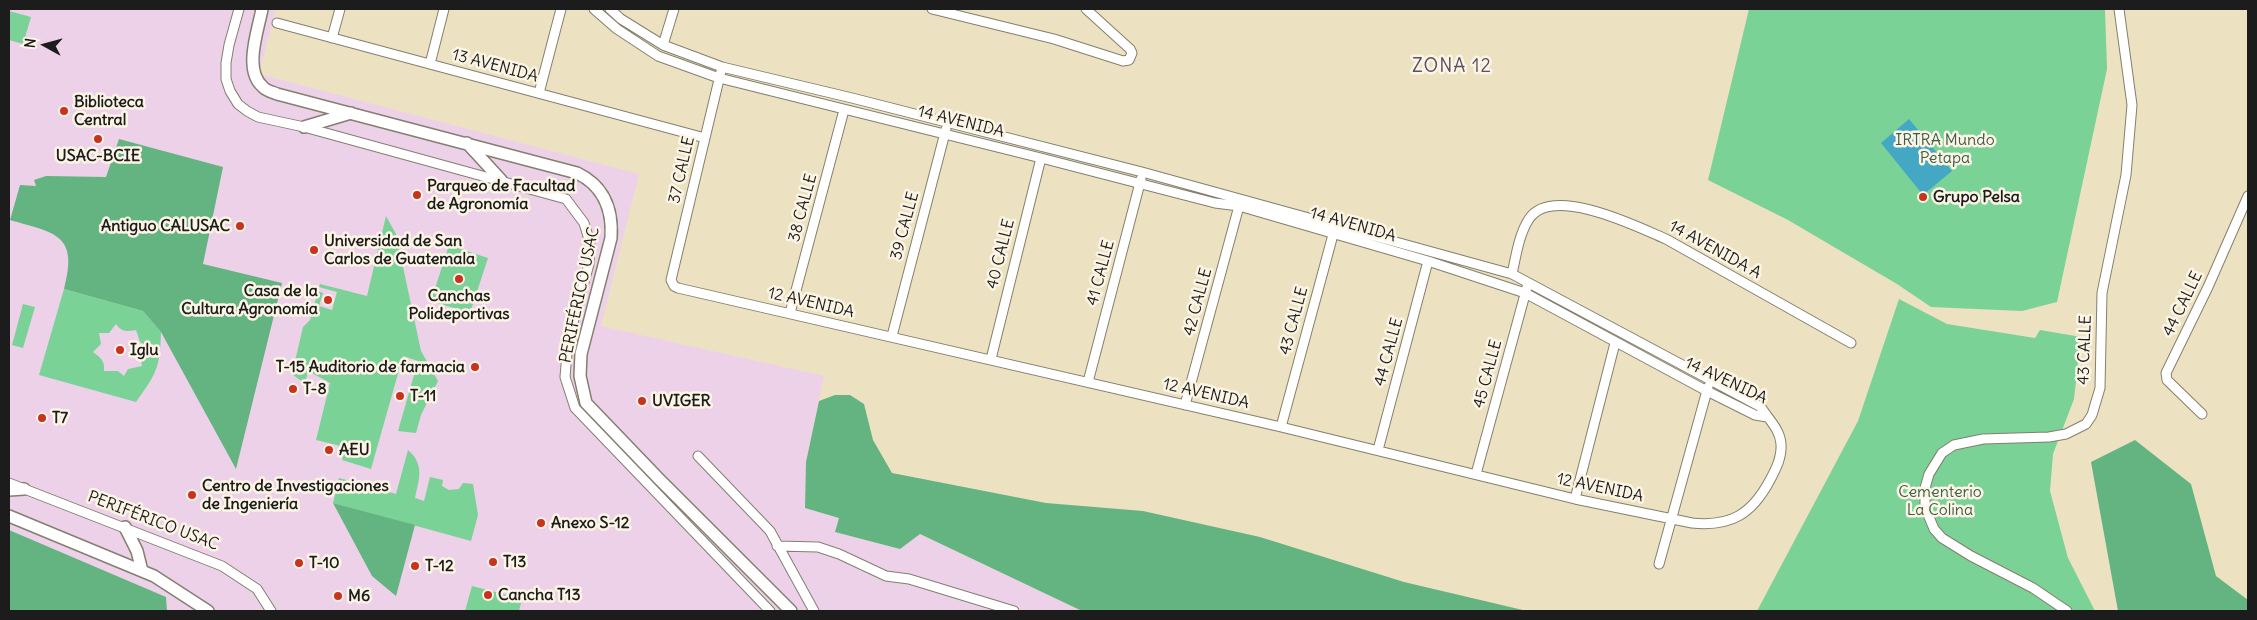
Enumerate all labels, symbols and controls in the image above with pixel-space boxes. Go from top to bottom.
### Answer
north arrow [20,20,70,70]
text: N [21,37,40,49]
street label: 13 AVENIDA [450,45,540,87]
district label: ZONA 12 [1411,56,1493,78]
place label: Biblioteca Central [74,92,144,130]
street label: 14 AVENIDA [916,102,1006,142]
marker: Biblioteca Central [58,105,70,117]
park label: IRTRA Mundo Petapa [1895,130,1995,168]
marker: USAC-BCIE [92,133,104,145]
street label: 37 CALLE [665,135,699,205]
place label: USAC-BCIE [56,146,140,166]
street label: 38 CALLE [785,172,821,244]
place label: Parqueo de Facultad de Agronomía [427,176,575,214]
place label: Grupo Pelsa [1933,187,2020,207]
marker: Parqueo de Facultad de Agronomía [411,189,423,201]
street label: 39 CALLE [887,190,923,262]
marker: Grupo Pelsa [1917,191,1929,203]
street label: 14 AVENIDA [1308,204,1398,246]
place label: Antiguo CALUSAC [101,216,230,236]
street label: 40 CALLE [983,217,1019,291]
street label: 14 AVENIDA A [1666,217,1764,283]
marker: Antiguo CALUSAC [234,220,246,232]
street label: PERIFÉRICO USAC [556,225,604,365]
place label: Universidad de San Carlos de Guatemala [324,231,475,269]
street label: 41 CALLE [1083,238,1119,308]
marker: Universidad de San Carlos de Guatemala [308,244,320,256]
street label: 42 CALLE [1180,266,1216,338]
street label: 44 CALLE [2159,268,2207,340]
marker: Canchas Polideportivas [453,273,465,285]
place label: Casa de la Cultura Agronomía [181,281,318,319]
street label: 12 AVENIDA [766,284,856,322]
street label: 43 CALLE [1276,285,1312,357]
place label: Canchas Polideportivas [408,286,510,324]
marker: Casa de la Cultura Agronomía [322,294,334,306]
street label: 43 CALLE [2074,315,2096,385]
street label: 44 CALLE [1371,316,1407,388]
street label: 45 CALLE [1470,338,1506,410]
place label: Iglu [130,340,159,360]
marker: Iglu [114,344,126,356]
street label: 14 AVENIDA [1682,354,1770,408]
place label: T-15 Auditorio de farmacia [276,357,465,377]
marker: T-15 Auditorio de farmacia [469,361,481,373]
street label: 12 AVENIDA [1161,375,1251,413]
place label: T-8 [303,379,327,399]
marker: T-8 [287,383,299,395]
place label: T-11 [410,386,436,406]
marker: T-11 [394,390,406,402]
place label: UVIGER [652,391,711,411]
marker: UVIGER [636,395,648,407]
place label: T7 [52,408,68,428]
marker: T7 [36,412,48,424]
place label: AEU [339,440,370,460]
marker: AEU [323,444,335,456]
street label: 12 AVENIDA [1555,469,1645,507]
place label: Centro de Investigaciones de Ingeniería [202,476,389,514]
park label: Cementerio La Colina [1898,482,1982,520]
street label: PERIFÉRICO USAC [85,487,221,555]
marker: Centro de Investigaciones de Ingeniería [186,489,198,501]
place label: Anexo S-12 [551,513,630,533]
marker: Anexo S-12 [535,517,547,529]
place label: T13 [503,552,526,572]
place label: T-10 [309,553,340,573]
place label: T-12 [425,556,454,576]
marker: T13 [487,556,499,568]
marker: T-10 [293,557,305,569]
marker: T-12 [409,560,421,572]
place label: Cancha T13 [498,585,580,605]
place label: M6 [348,586,370,606]
marker: Cancha T13 [482,589,494,601]
marker: M6 [332,590,344,602]

